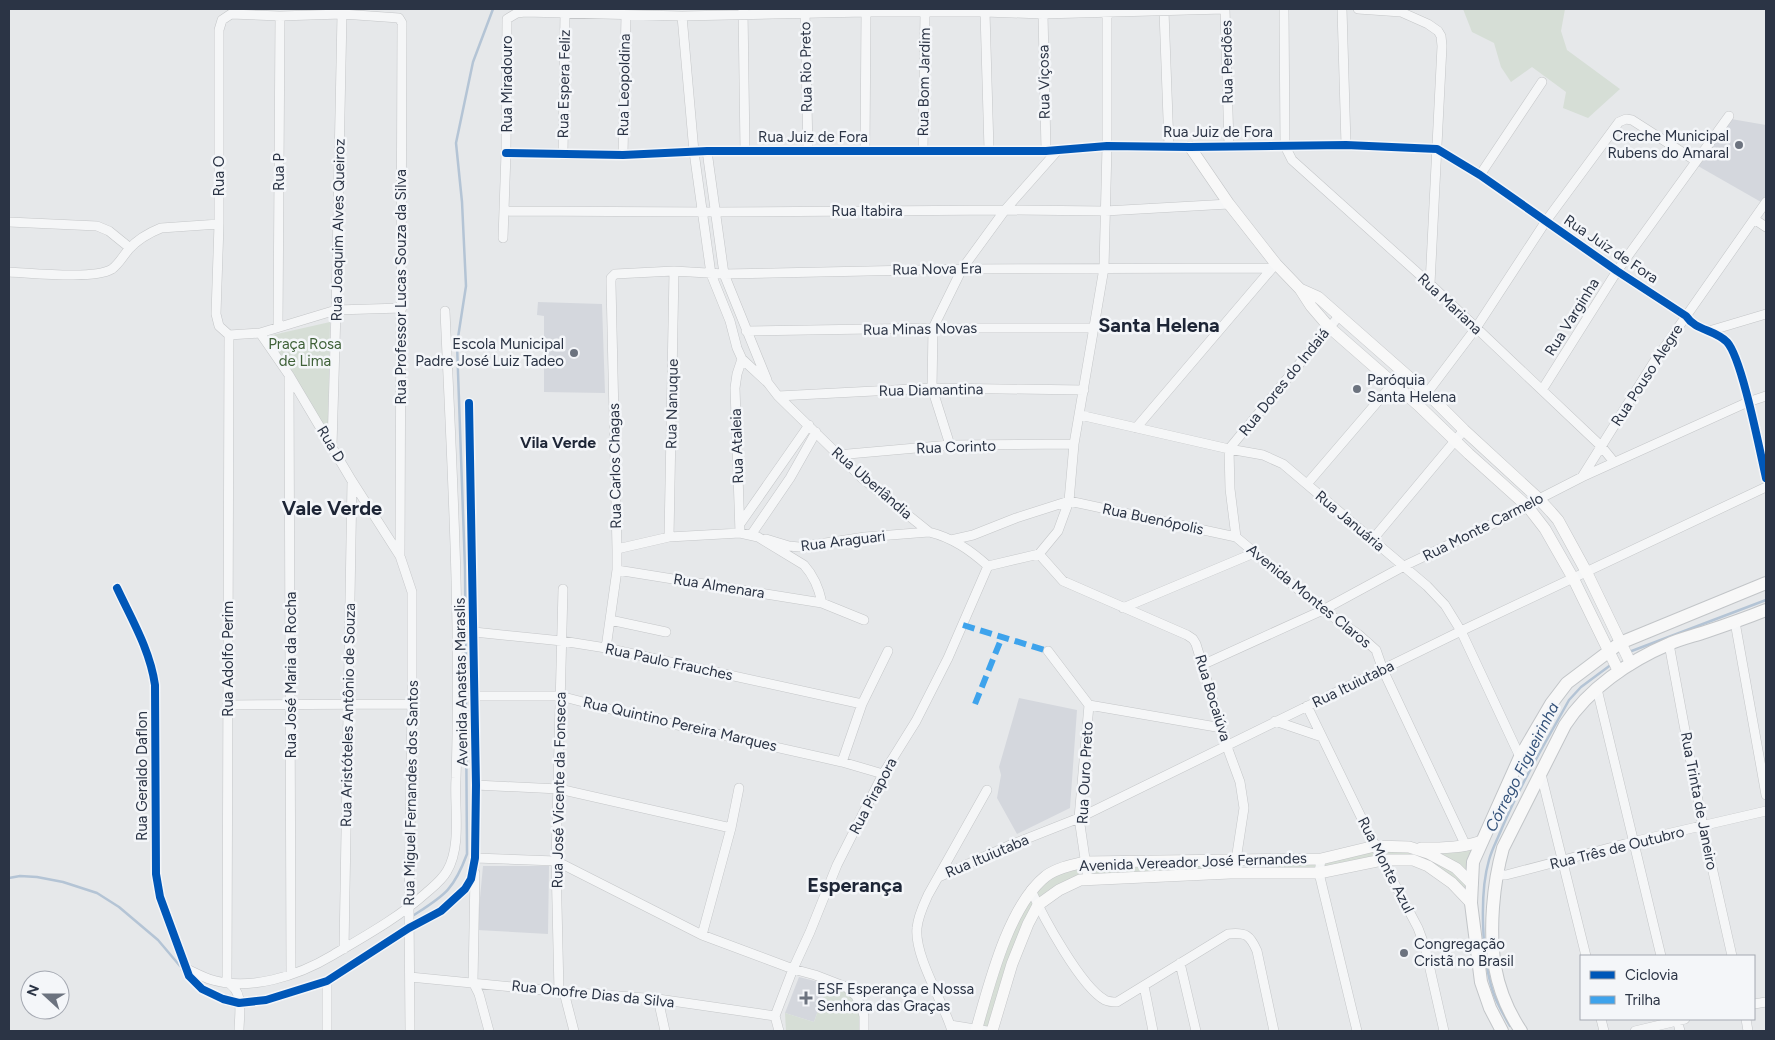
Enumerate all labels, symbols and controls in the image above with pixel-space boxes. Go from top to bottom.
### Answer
street label: Rua Perdões [1217,20,1237,104]
street label: Rua Rio Preto [796,21,816,112]
street label: Rua Bom Jardim [914,27,934,137]
street label: Rua Espera Feliz [554,29,574,139]
street label: Rua Leopoldina [614,33,634,137]
street label: Rua Miradouro [498,35,516,133]
street label: Rua Viçosa [1034,45,1054,119]
street label: Rua Juiz de Fora [1163,123,1273,141]
place label: Creche Municipal Rubens do Amaral [1607,127,1729,162]
street label: Rua Juiz de Fora [758,128,868,146]
street label: Rua Joaquim Alves Queiroz [327,138,349,322]
marker: Creche Municipal Rubens do Amaral [1733,139,1745,151]
street label: Rua P [270,153,288,191]
street label: Rua O [210,156,228,196]
street label: Rua Professor Lucas Souza da Silva [392,169,410,405]
street label: Rua Itabira [831,202,903,220]
street label: Rua Juiz de Fora [1560,211,1662,287]
street label: Rua Nova Era [892,259,982,279]
street label: Rua Mariana [1414,270,1486,338]
street label: Rua Varginha [1541,275,1603,359]
district label: Santa Helena [1098,313,1220,337]
street label: Rua Minas Novas [863,319,977,339]
street label: Rua Pouso Alegre [1607,321,1687,429]
street label: Rua Dores do Indaiá [1235,325,1333,439]
park label: Praça Rosa de Lima [268,335,342,370]
place label: Escola Municipal Padre José Luiz Tadeo [415,335,564,370]
marker: Escola Municipal Padre José Luiz Tadeo [568,347,580,359]
street label: Rua Nanuque [662,359,682,449]
place label: Paróquia Santa Helena [1367,371,1456,406]
street label: Rua Diamantina [879,380,983,400]
marker: Paróquia Santa Helena [1351,383,1363,395]
street label: Rua Carlos Chagas [605,403,625,529]
street label: Rua Ataleia [727,408,747,484]
street label: Rua D [313,422,349,466]
district label: Vila Verde [520,433,596,452]
street label: Rua Corinto [916,437,997,457]
street label: Rua Uberlândia [828,443,916,523]
street label: Rua Januária [1312,487,1388,555]
street label: Rua Monte Carmelo [1420,489,1547,565]
district label: Vale Verde [282,496,382,520]
street label: Rua Buenópolis [1101,499,1205,539]
street label: Rua Araguari [800,527,886,555]
street label: Avenida Montes Claros [1243,540,1375,652]
street label: Rua Almenara [672,570,766,602]
street label: Rua José Maria da Rocha [282,591,300,759]
street label: Avenida Anastas Maraslis [451,597,471,767]
street label: Rua Adolfo Perim [219,601,237,717]
street label: Rua Aristóteles Antônio de Souza [337,603,359,827]
street label: Rua Paulo Frauches [603,640,735,684]
street label: Rua Bocaiúva [1191,652,1235,744]
street label: Rua Ituiutaba [1309,656,1397,712]
street label: Rua Miguel Fernandes dos Santos [400,680,422,906]
street label: Rua José Vicente da Fonseca [548,691,570,889]
street label: Rua Quintino Pereira Marques [581,693,779,755]
water label: Córrego Figueirinha [1481,699,1563,835]
street label: Rua Geraldo Daflon [133,711,151,841]
street label: Rua Ouro Preto [1073,721,1097,825]
street label: Rua Trinta de Janeiro [1677,730,1721,872]
street label: Rua Pirapora [845,755,901,837]
street label: Rua Monte Azul [1354,814,1418,916]
street label: Rua Três de Outubro [1548,823,1686,873]
street label: Rua Ituiutaba [943,830,1031,882]
street label: Avenida Vereador José Fernandes [1079,849,1307,875]
district label: Esperança [807,873,903,897]
place label: Congregação Cristã no Brasil [1414,935,1514,970]
marker: Congregação Cristã no Brasil [1398,947,1410,959]
legend [1580,955,1755,1020]
text: Ciclovia [1625,966,1678,984]
north arrow [20,970,70,1020]
street label: Rua Onofre Dias da Silva [511,976,675,1012]
place label: ESF Esperança e Nossa Senhora das Graças [817,980,974,1015]
text: N [23,982,43,999]
marker: ESF Esperança e Nossa Senhora das Graças [799,991,813,1005]
text: Trilha [1625,991,1660,1009]

